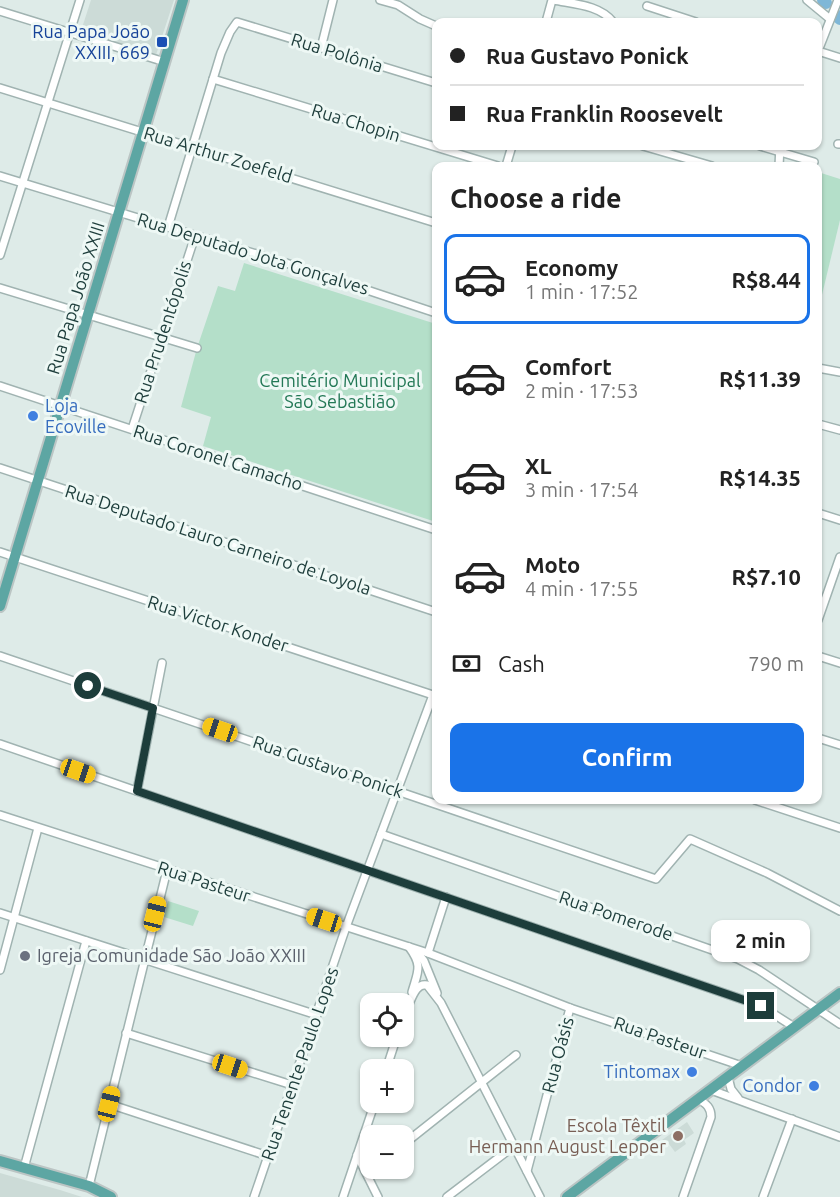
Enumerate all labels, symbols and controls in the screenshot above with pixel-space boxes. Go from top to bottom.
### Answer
place label: Rua Papa João XXIII, 669 [32,21,150,62]
street label: Rua Polônia [289,29,386,76]
marker: Rua Papa João XXIII, 669 [155,35,169,49]
text: Rua Gustavo Ponick [486,43,689,68]
street label: Rua Chopin [309,99,403,145]
text: Rua Franklin Roosevelt [486,101,723,126]
street label: Rua Arthur Zoefeld [142,122,295,186]
text: Choose a ride [450,183,622,213]
street label: Rua Deputado Jota Gonçalves [135,208,372,298]
street label: Rua Papa João XXIII [42,219,108,376]
icon: car [453,252,507,306]
text: Economy [525,255,618,280]
street label: Rua Prudentópolis [130,258,195,406]
text: R$8.44 [732,267,801,292]
text: 1 min · 17:52 [525,280,639,303]
icon: car [453,351,507,405]
text: Comfort [525,354,612,379]
text: R$11.39 [719,366,801,391]
park label: Cemitério Municipal São Sebastião [259,370,421,411]
text: 2 min · 17:53 [525,379,639,402]
place label: Loja Ecoville [45,395,106,436]
marker: Loja Ecoville [26,409,40,423]
street label: Rua Coronel Camacho [131,420,306,494]
icon: car [453,450,507,504]
text: XL [525,453,552,478]
text: R$14.35 [719,465,801,490]
text: 3 min · 17:54 [525,478,639,501]
street label: Rua Deputado Lauro Carneiro de Loyola [63,480,374,598]
icon: car [453,549,507,603]
text: Moto [525,552,580,577]
text: R$7.10 [732,564,801,589]
text: 4 min · 17:55 [525,577,639,600]
street label: Rua Victor Konder [145,591,291,655]
icon: cash [450,647,483,680]
text: Cash [498,651,545,676]
text: 790 m [748,652,804,675]
route start [74,672,101,699]
car [200,716,240,744]
button: Confirm [450,723,804,792]
street label: Rua Gustavo Ponick [250,731,406,801]
car [58,757,98,785]
street label: Rua Pasteur [155,857,254,906]
street label: Rua Pomerode [557,886,676,944]
car [142,894,168,934]
car [304,906,344,934]
callout: 2 min [712,919,810,961]
text: 2 min [735,929,786,952]
place label: Igreja Comunidade São João XXIII [37,945,306,965]
marker: Igreja Comunidade São João XXIII [18,949,32,963]
street label: Rua Tenente Paulo Lopes [257,964,342,1163]
route end [747,992,774,1019]
map controls [360,993,414,1179]
button: locate [360,993,414,1047]
street label: Rua Pasteur [611,1012,709,1062]
street label: Rua Oásis [537,1014,577,1095]
car [210,1052,250,1080]
button: + [360,1059,414,1113]
place label: Tintomax [604,1061,680,1081]
marker: Tintomax [685,1065,699,1079]
place label: Condor [742,1075,802,1095]
marker: Condor [807,1079,821,1093]
car [96,1084,122,1124]
place label: Escola Têxtil Hermann August Lepper [469,1115,666,1156]
button: − [360,1125,414,1179]
marker: Escola Têxtil Hermann August Lepper [671,1129,685,1143]

